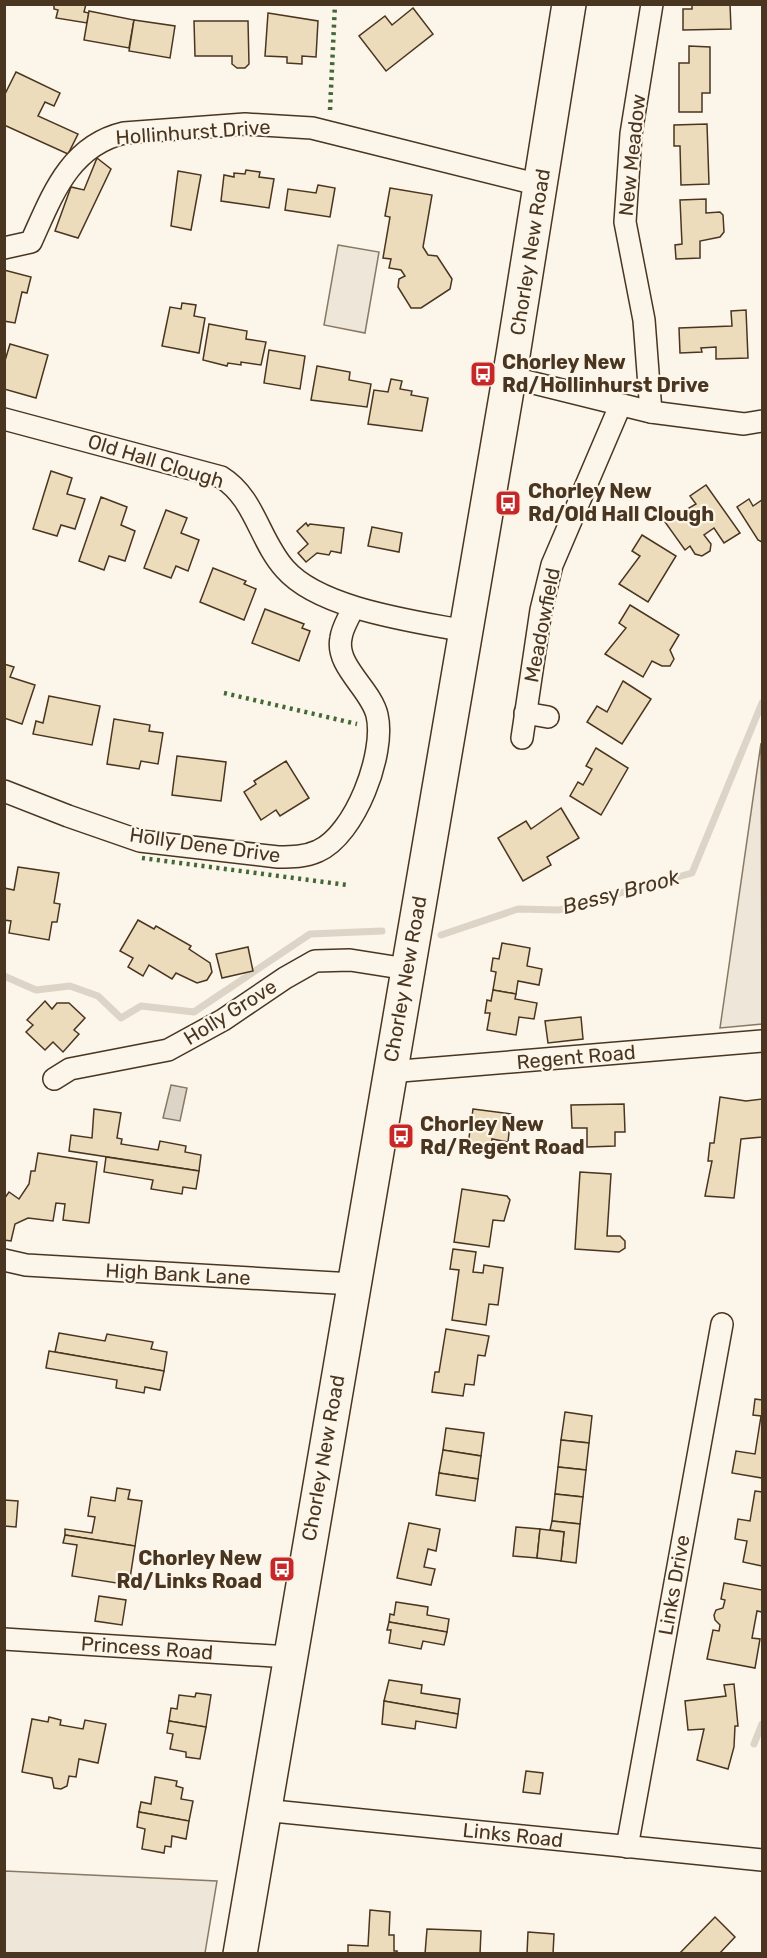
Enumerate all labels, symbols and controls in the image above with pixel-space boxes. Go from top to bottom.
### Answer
street label: New Meadow [614,93,650,217]
street label: Hollinhurst Drive [115,115,271,149]
street label: Chorley New Road [505,167,555,337]
place label: Chorley New Rd/Hollinhurst Drive [502,350,709,397]
bus stop icon: Chorley New Rd/Hollinhurst Drive [468,359,498,389]
street label: Old Hall Clough [85,429,227,493]
place label: Chorley New Rd/Old Hall Clough [528,479,714,526]
bus stop icon: Chorley New Rd/Old Hall Clough [493,488,523,518]
street label: Meadowfield [519,566,565,684]
street label: Holly Dene Drive [128,823,282,867]
water label: Bessy Brook [560,864,683,919]
street label: Chorley New Road [379,894,431,1064]
street label: Holly Grove [179,974,281,1050]
street label: Regent Road [515,1040,637,1074]
place label: Chorley New Rd/Regent Road [420,1112,585,1159]
bus stop icon: Chorley New Rd/Regent Road [386,1121,416,1151]
street label: High Bank Lane [105,1258,251,1290]
street label: Chorley New Road [297,1373,349,1543]
street label: Links Drive [653,1533,695,1637]
place label: Chorley New Rd/Links Road [116,1546,262,1593]
bus stop icon: Chorley New Rd/Links Road [267,1554,297,1584]
street label: Princess Road [80,1631,214,1665]
street label: Links Road [462,1818,564,1852]

